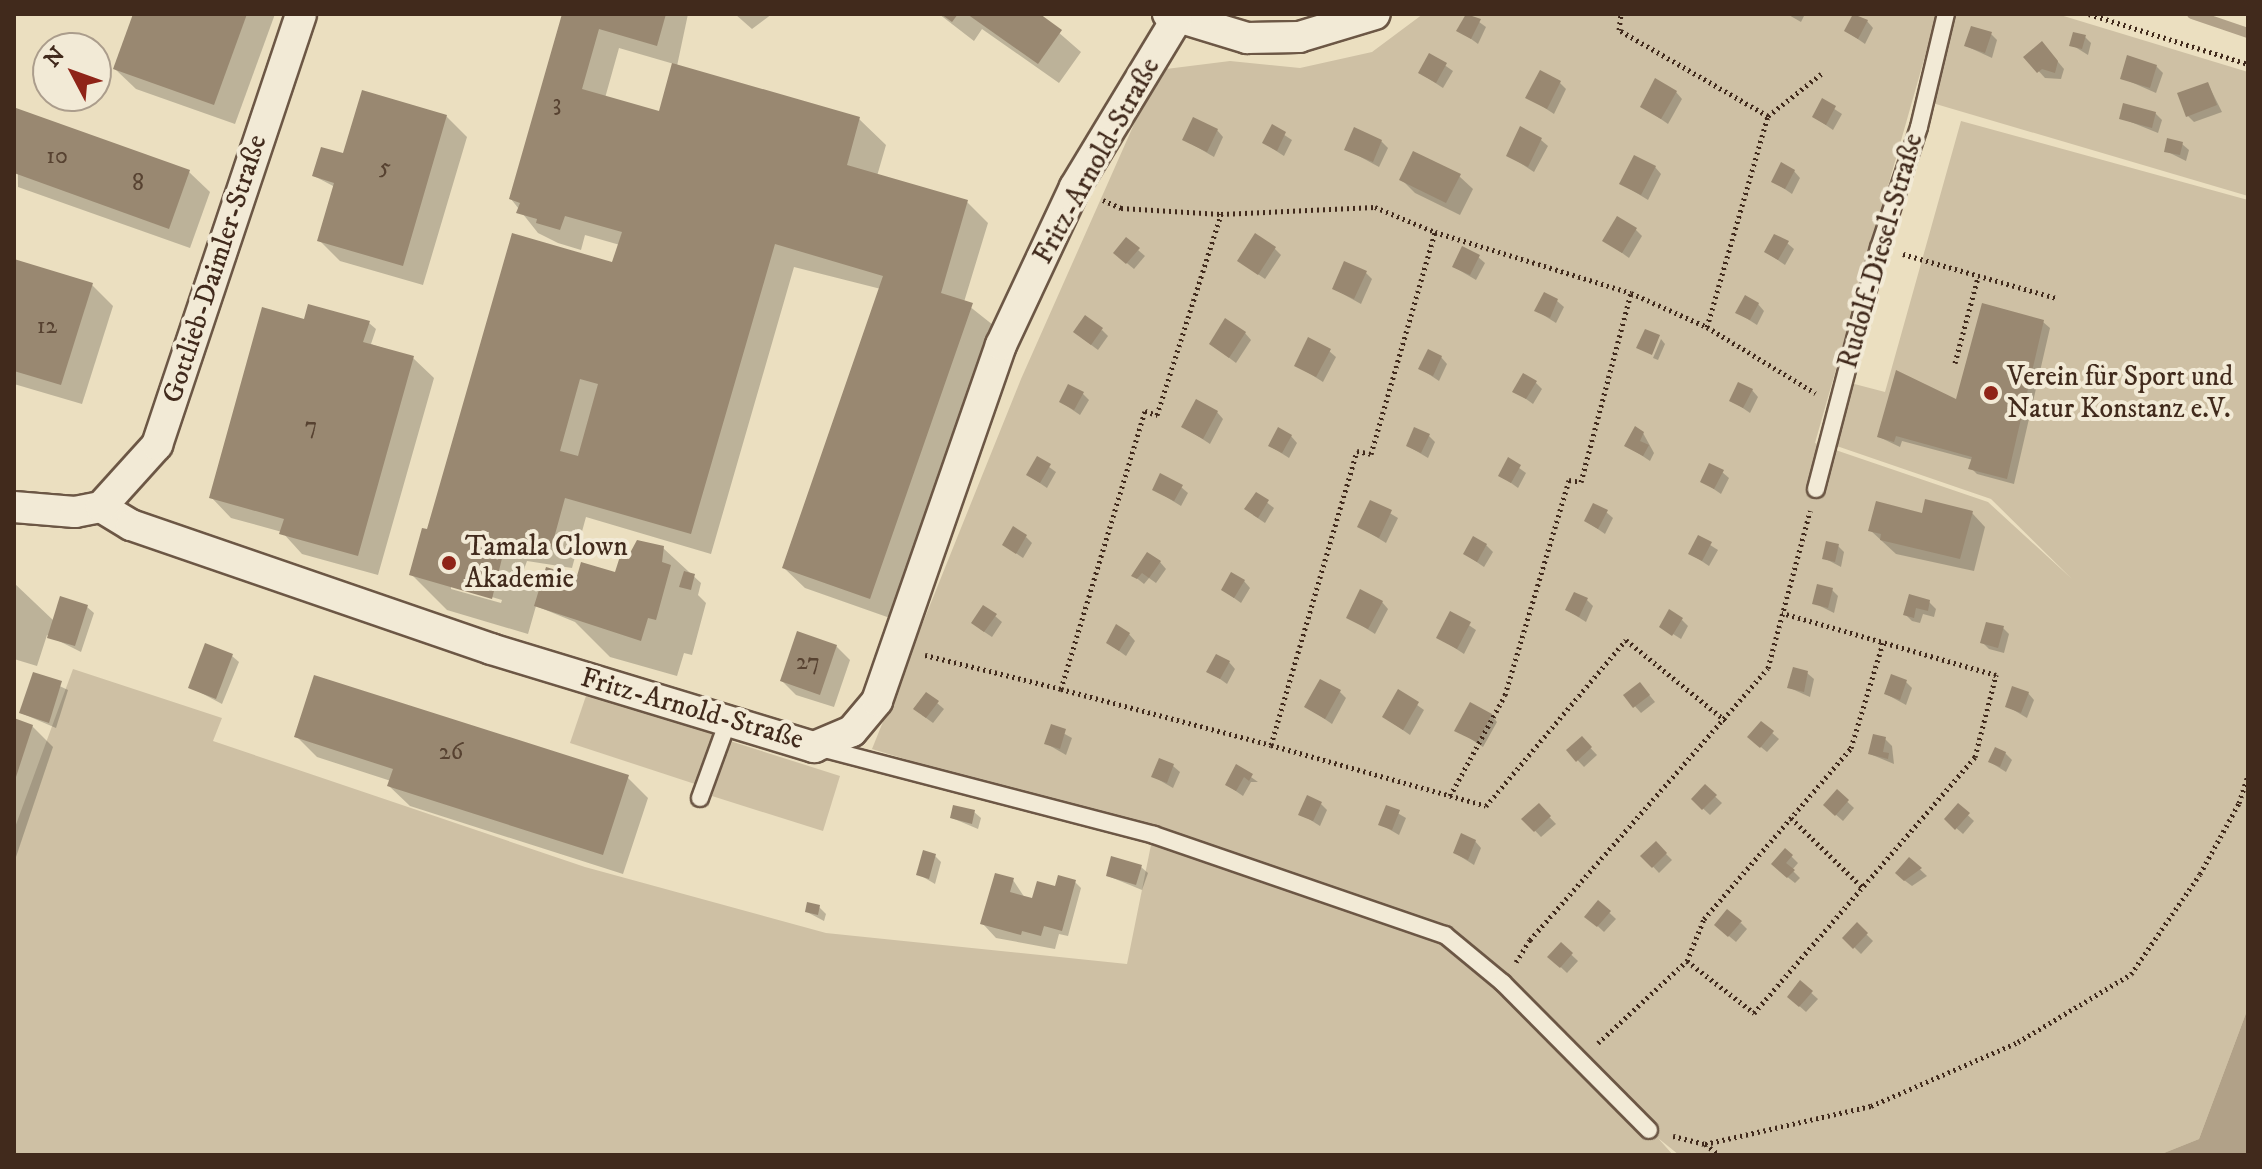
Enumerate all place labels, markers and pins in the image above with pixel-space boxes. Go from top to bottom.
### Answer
place label: Verein für Sport und Natur Konstanz e.V. [2007,360,2233,426]
marker: Verein für Sport und Natur Konstanz e.V. [1982,384,2000,402]
place label: Tamala Clown Akademie [465,530,628,596]
marker: Tamala Clown Akademie [440,554,458,572]

